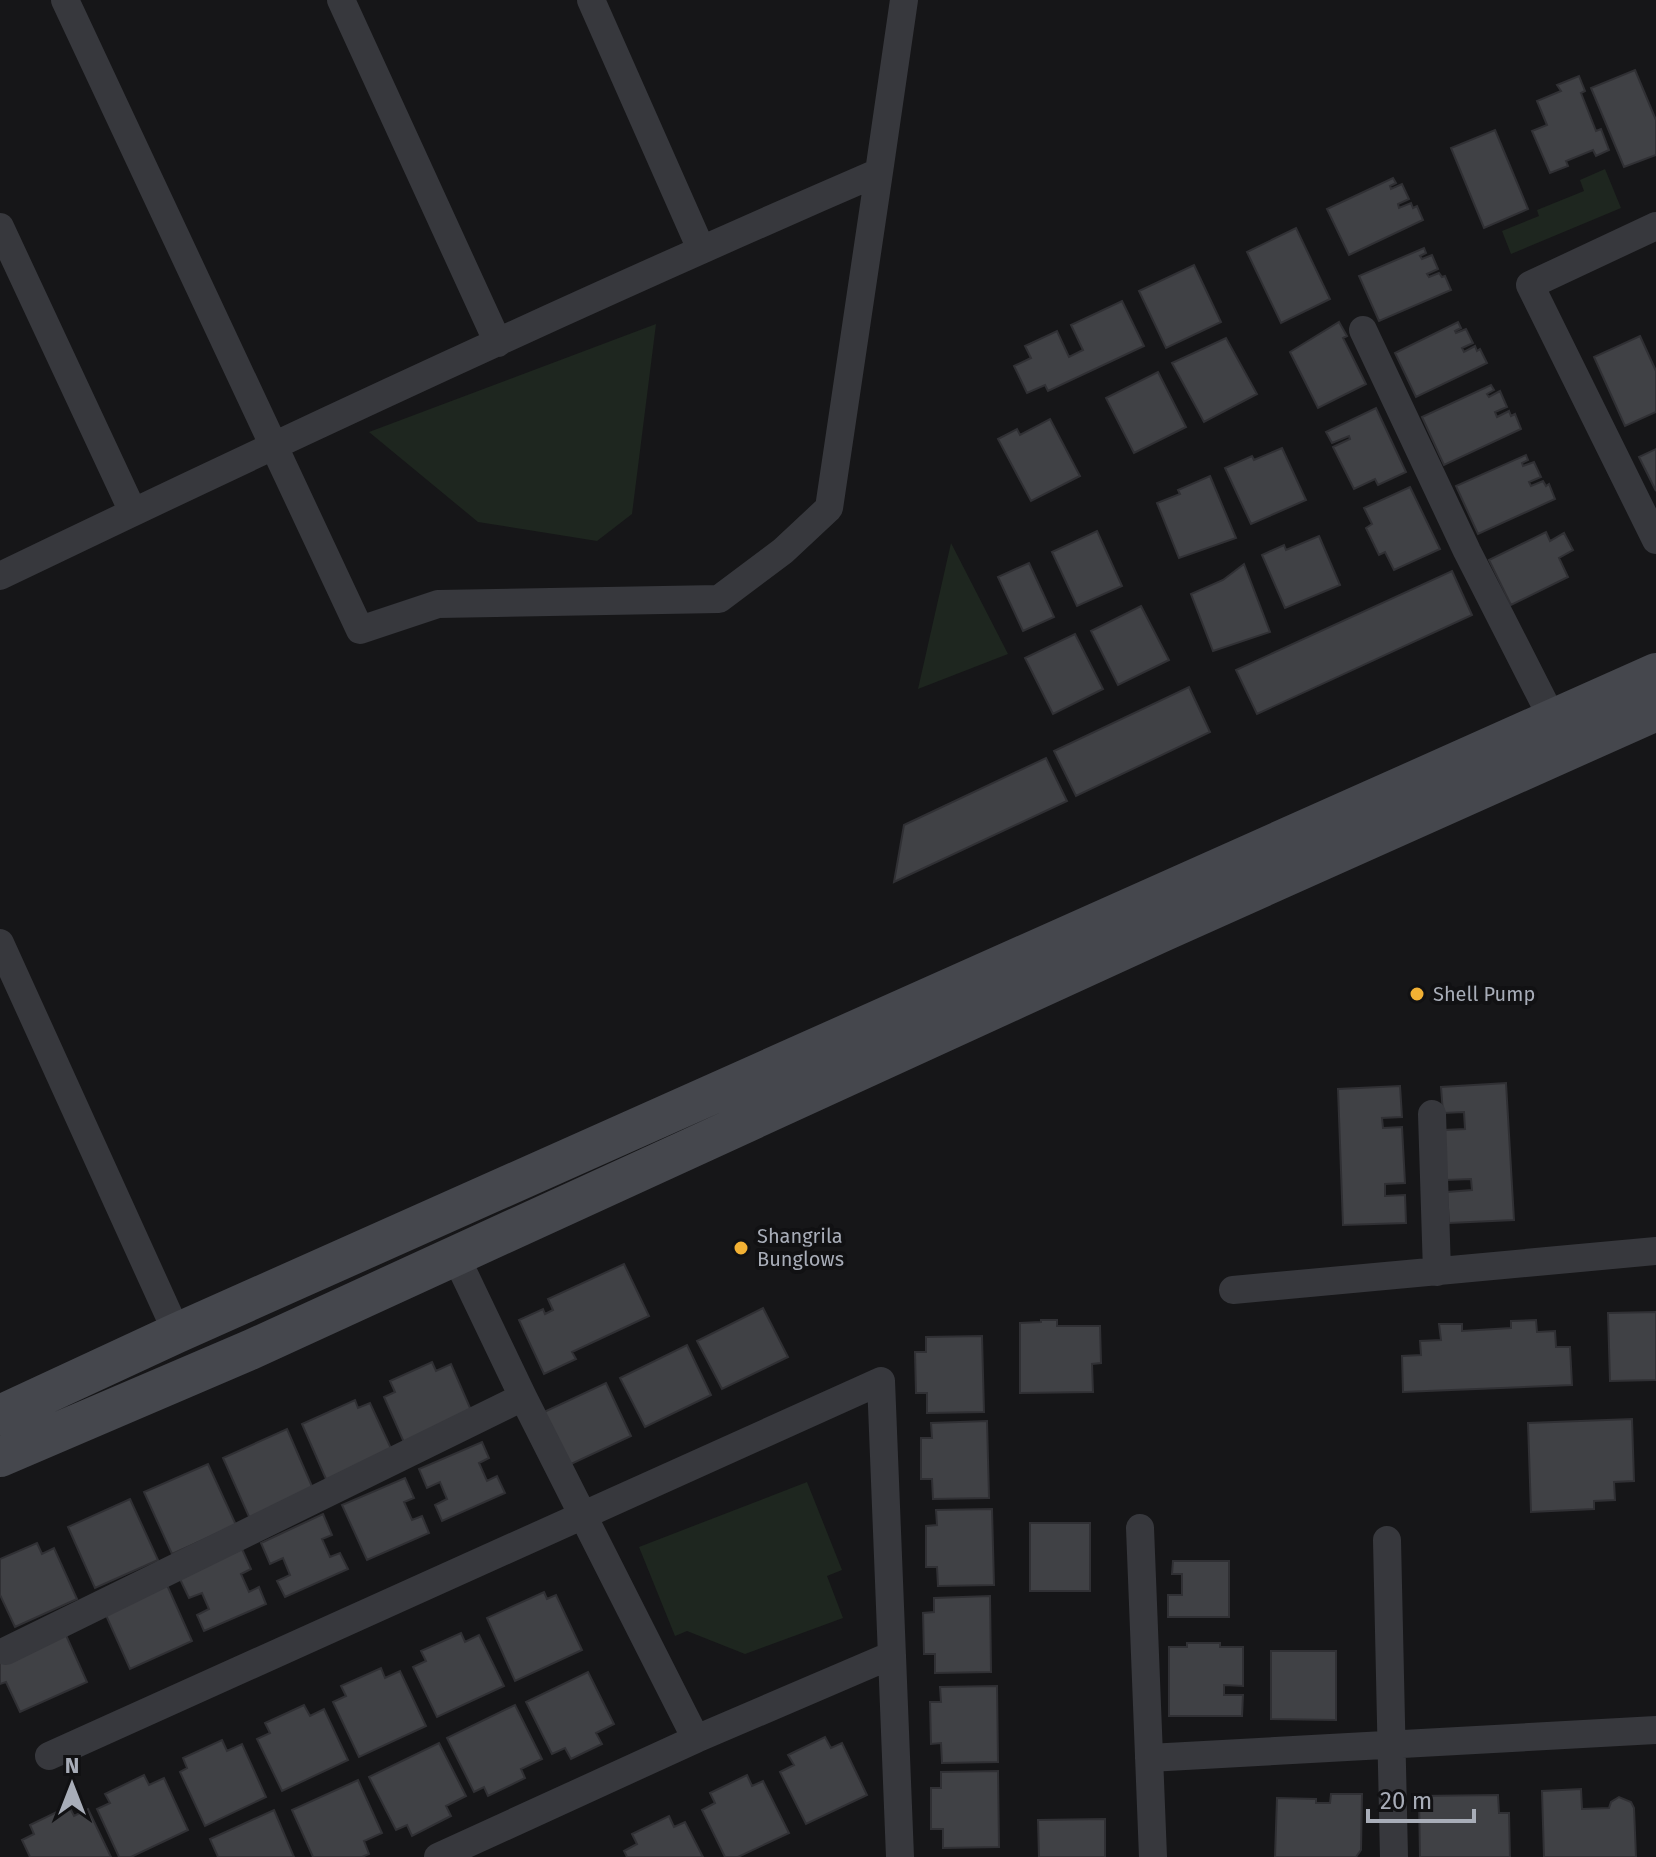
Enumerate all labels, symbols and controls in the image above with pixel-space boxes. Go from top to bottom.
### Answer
place label: Shell Pump [1433,982,1535,1006]
marker: Shell Pump [1408,985,1426,1003]
place label: Shangrila Bunglows [757,1224,844,1271]
marker: Shangrila Bunglows [732,1239,750,1257]
north arrow [32,1745,112,1825]
text: N [65,1752,79,1779]
scale bar [1368,1773,1474,1823]
text: 20 m [1380,1787,1432,1815]

